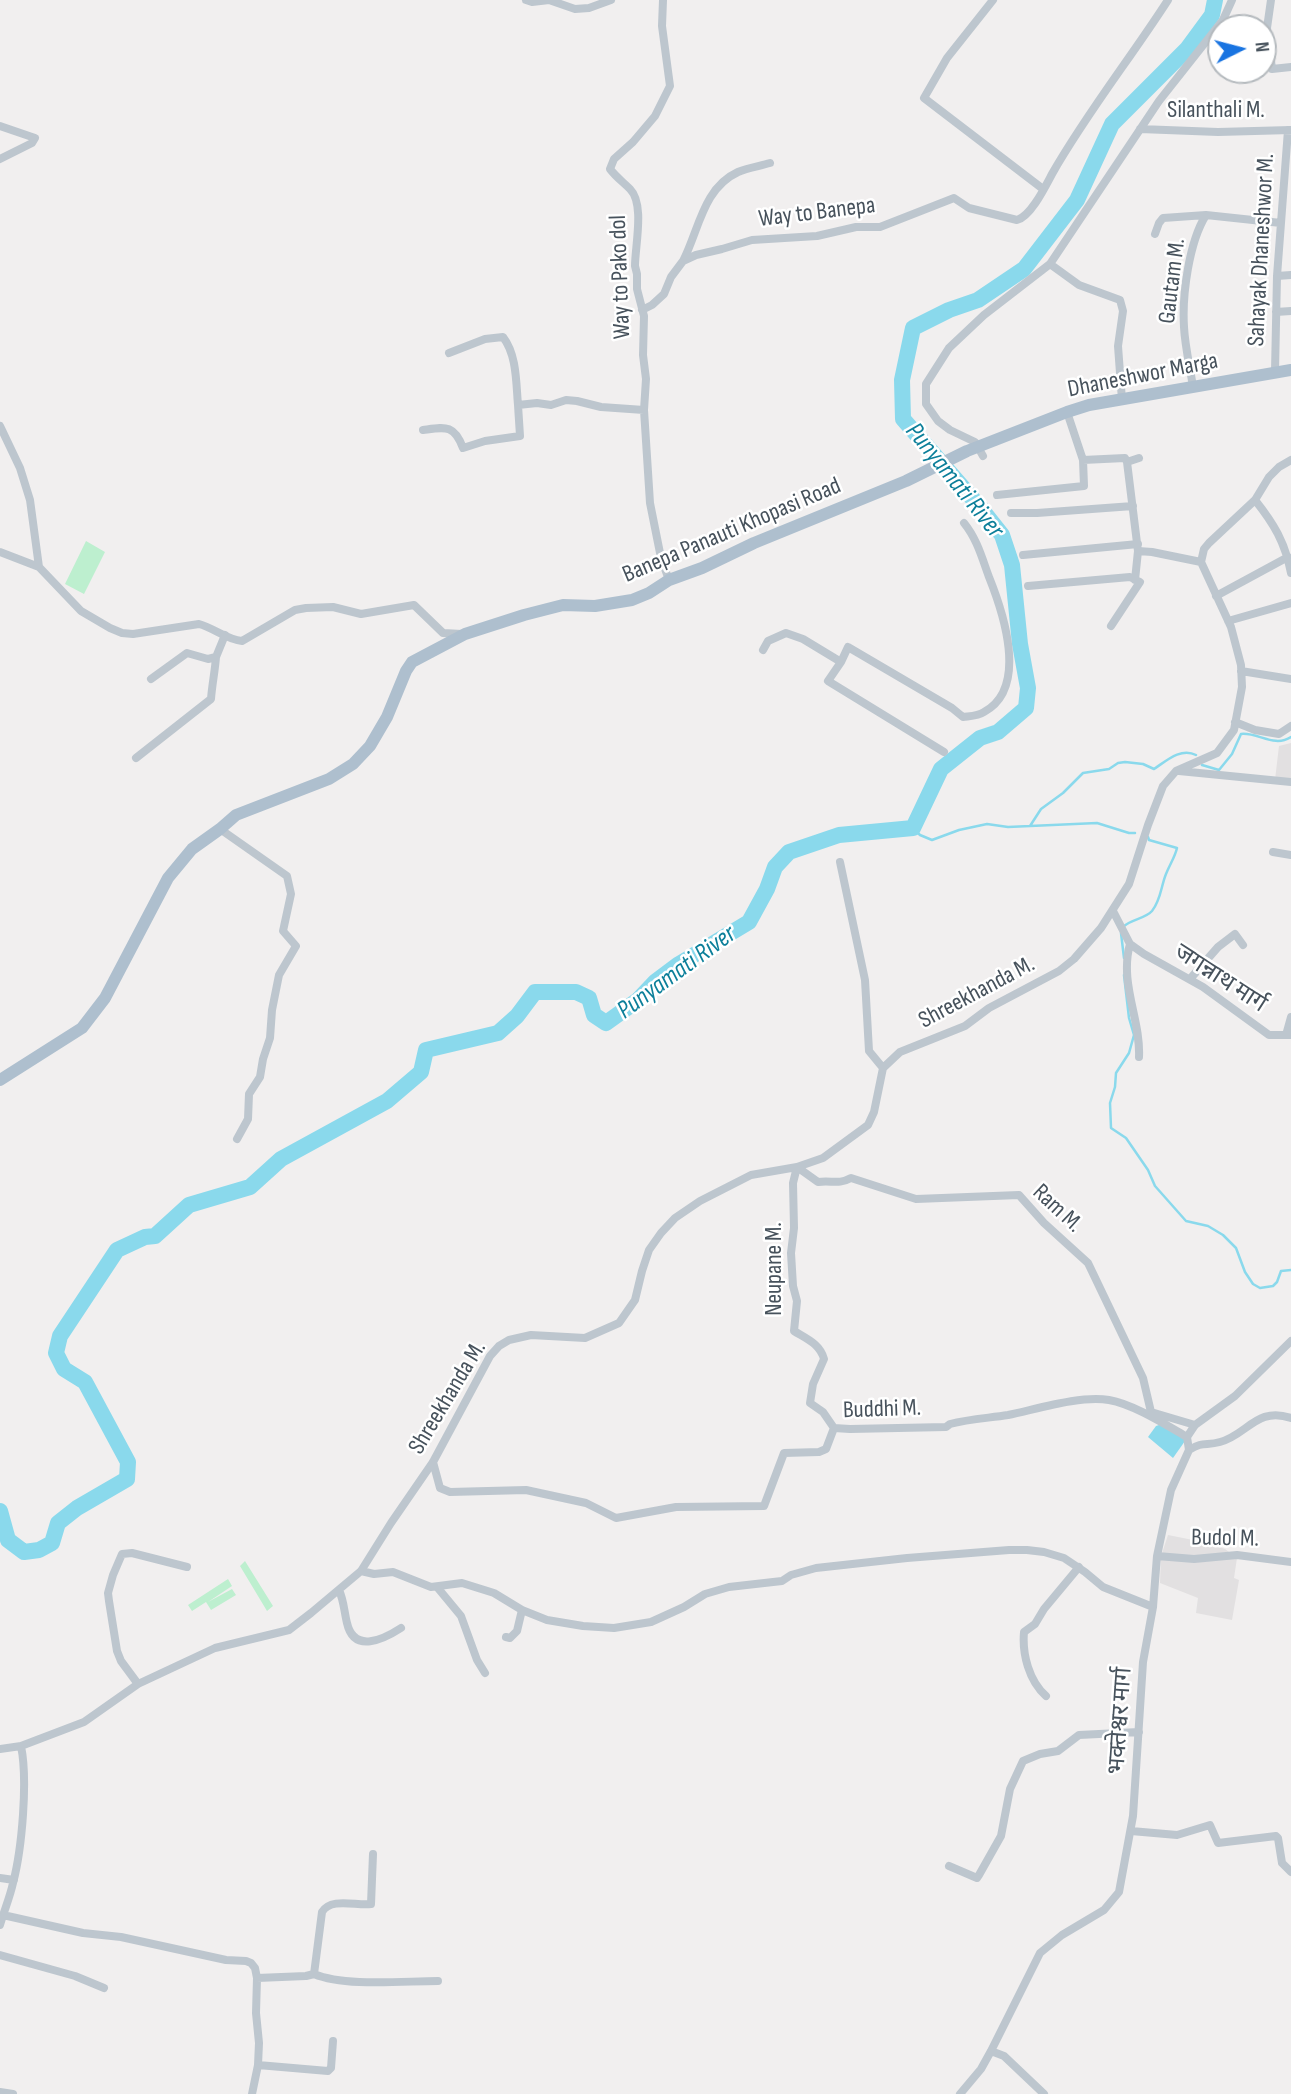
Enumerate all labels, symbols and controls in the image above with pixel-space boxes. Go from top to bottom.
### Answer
north arrow [1207,14,1277,84]
text: N [1249,41,1273,53]
street label: Silanthali M. [1167,97,1265,125]
street label: Sahayak Dhaneshwor M. [1243,153,1281,347]
street label: Way to Banepa [757,192,877,234]
street label: Way to Pako dol [604,214,638,340]
street label: Gautam M. [1153,237,1193,325]
street label: Dhaneshwor Marga [1065,347,1221,405]
water label: Punyamati River [898,417,1010,545]
street label: Banepa Panauti Khopasi Road [619,472,845,590]
water label: Punyamati River [611,919,743,1027]
street label: जगन्नाथ मार्ग [1168,938,1272,1020]
street label: Shreekhanda M. [914,950,1040,1036]
street label: Ram M. [1026,1179,1088,1239]
street label: Neupane M. [761,1222,789,1316]
street label: Shreekhanda M. [403,1336,493,1460]
street label: Buddhi M. [842,1394,922,1426]
street label: Budol M. [1191,1524,1259,1554]
street label: भक्तेश्वर मार्ग [1103,1666,1139,1776]

